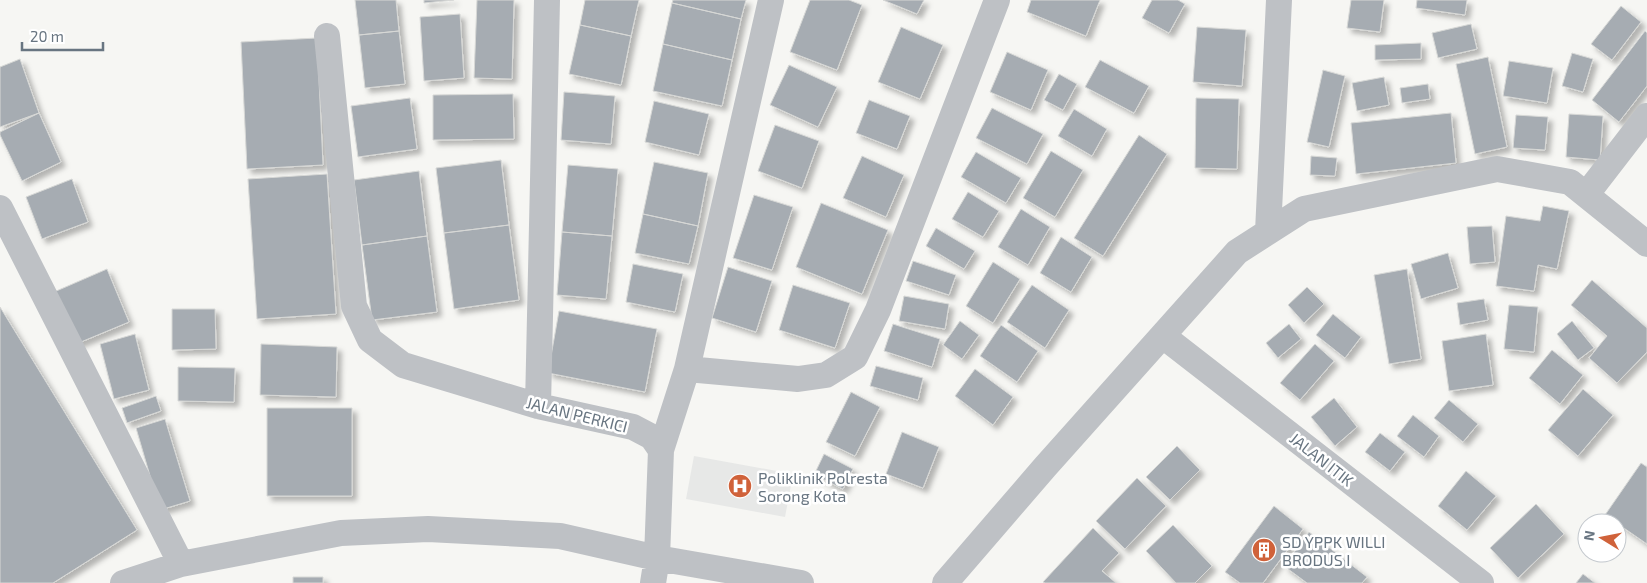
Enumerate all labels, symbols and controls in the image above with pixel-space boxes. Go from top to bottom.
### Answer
scale bar [22,20,104,52]
text: 20 m [30,27,64,45]
street label: JALAN PERKICI [524,392,630,436]
street label: JALAN ITIK [1286,428,1358,490]
place label: Poliklinik Polresta Sorong Kota [758,468,888,505]
hospital icon: Poliklinik Polresta Sorong Kota [727,473,753,499]
north arrow [1577,513,1627,563]
text: N [1579,529,1598,542]
place label: SD YPPK WILLI BRODUS I [1282,532,1385,569]
building icon: SD YPPK WILLI BRODUS I [1251,537,1277,563]

